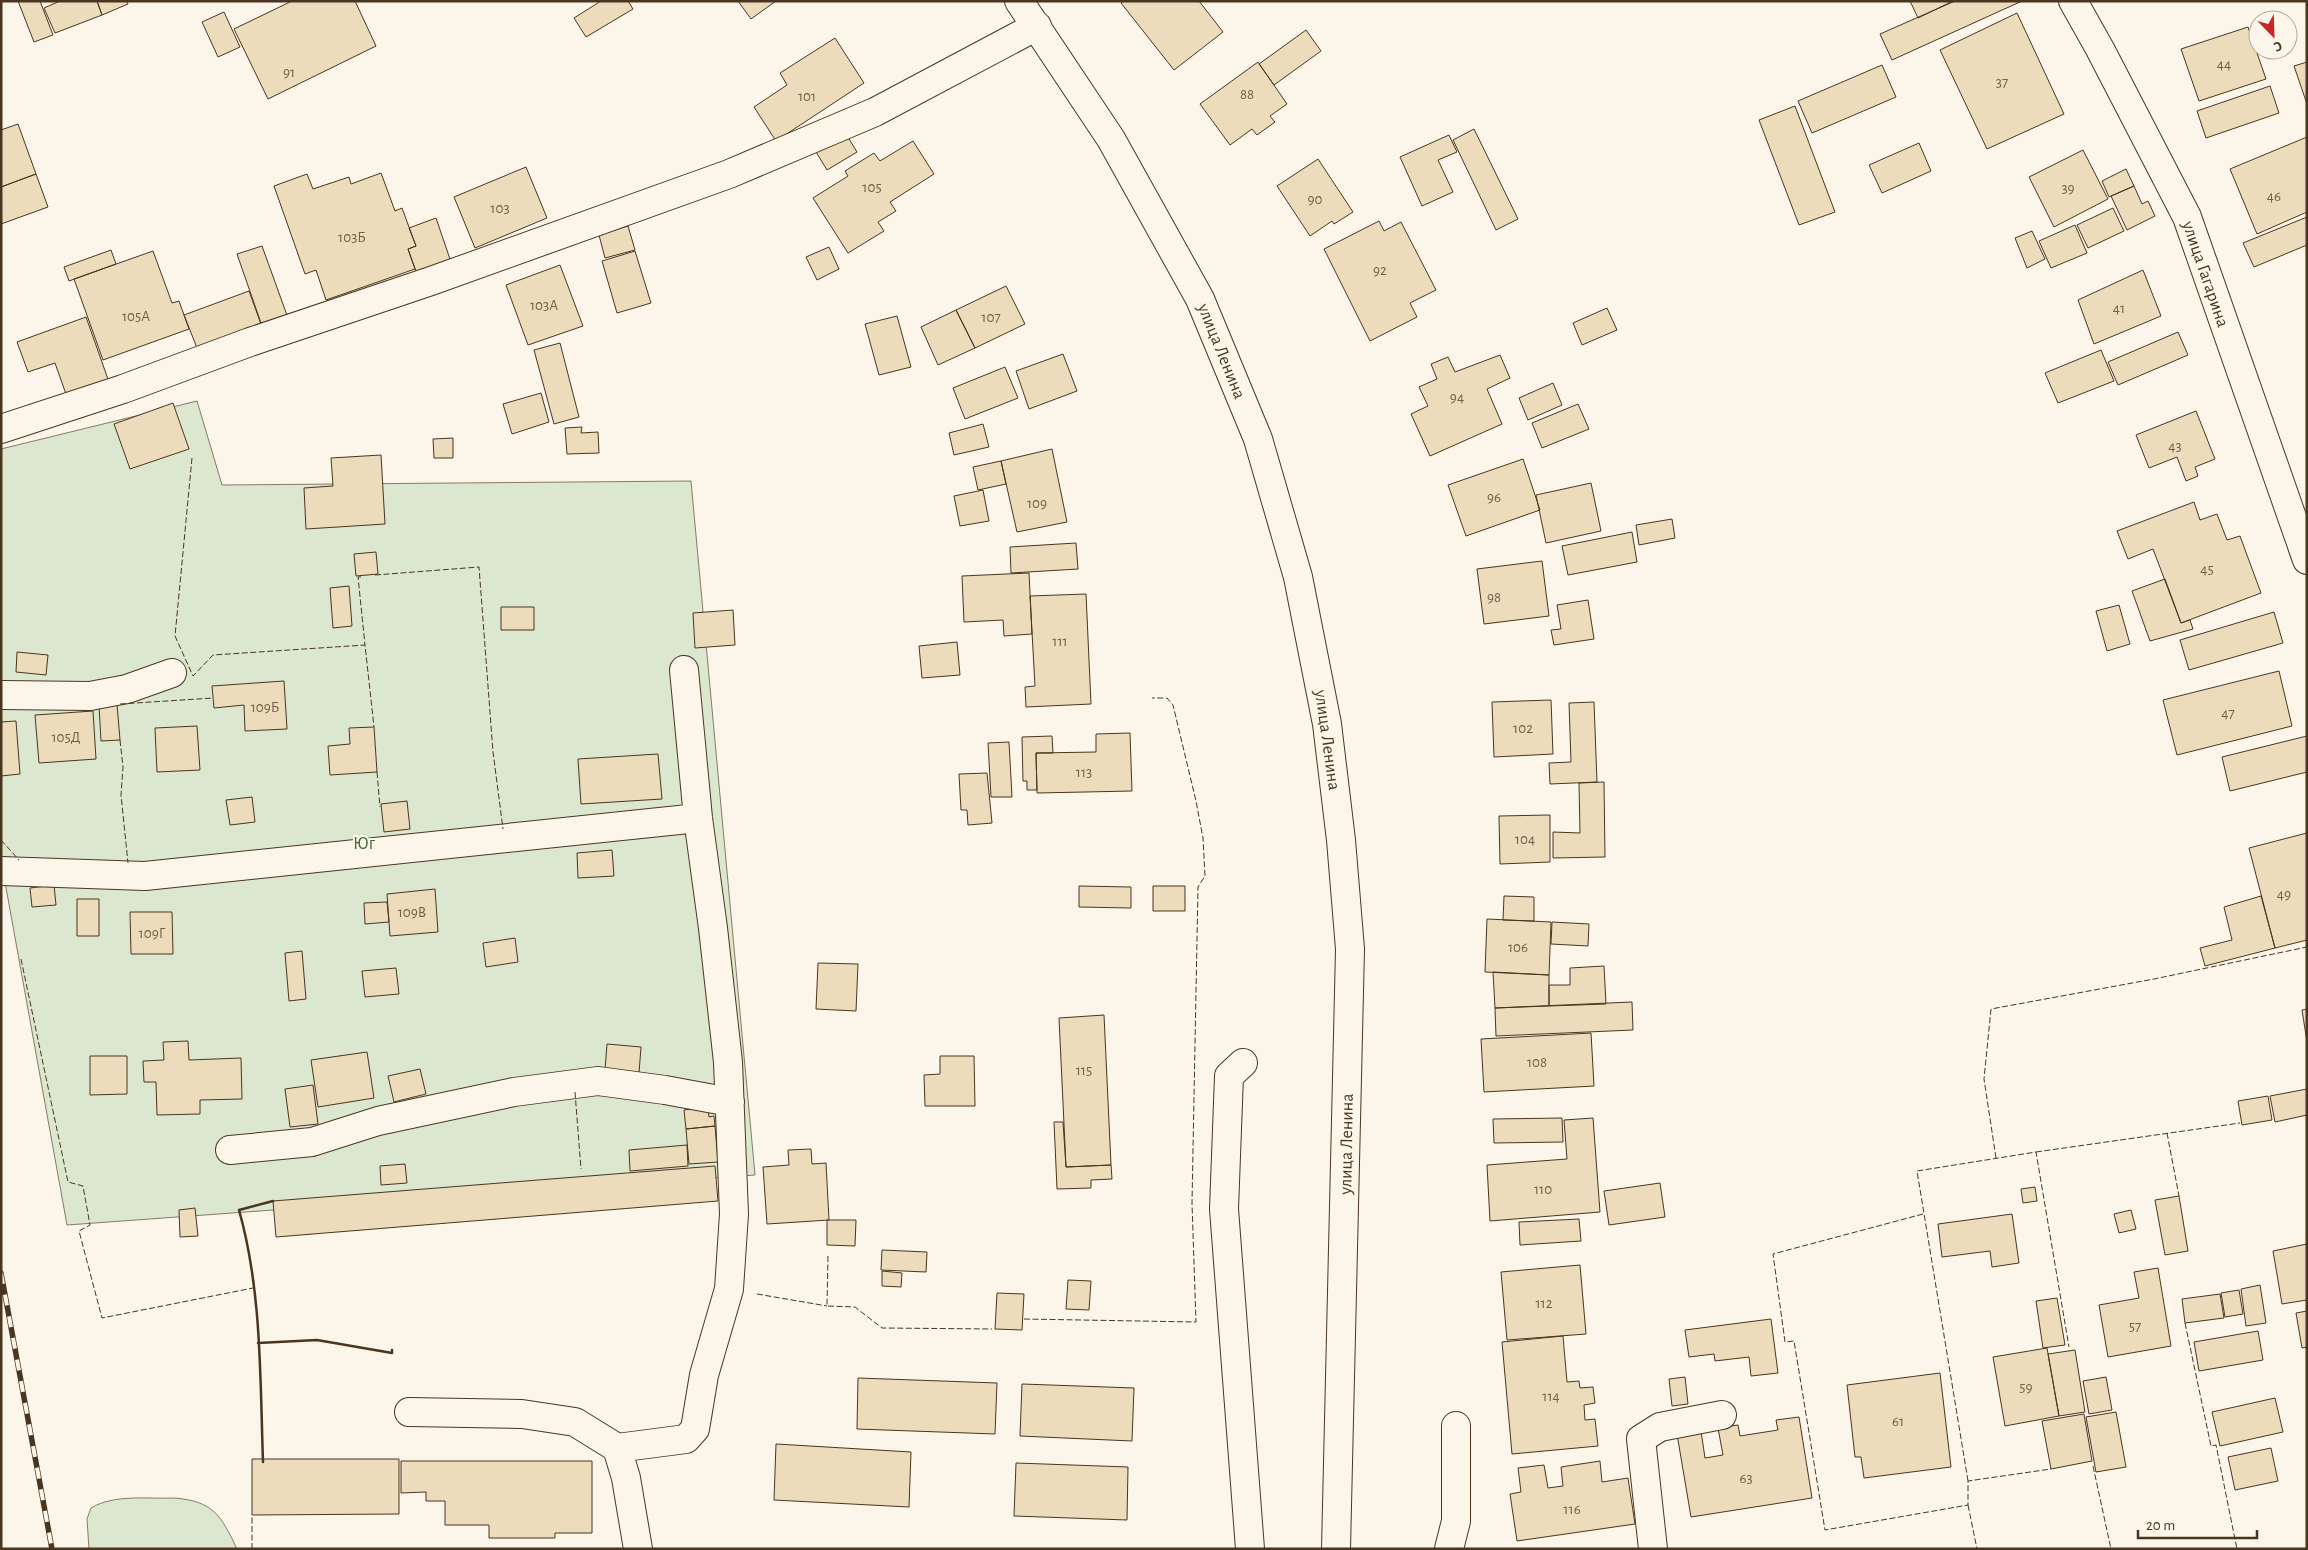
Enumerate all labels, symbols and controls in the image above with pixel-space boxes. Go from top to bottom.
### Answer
north arrow [2248,10,2298,60]
text: С [2271,38,2284,54]
house number: 44 [2217,57,2231,72]
house number: 91 [283,65,295,80]
house number: 37 [1996,75,2008,90]
house number: 88 [1240,87,1254,102]
house number: 101 [798,89,816,104]
house number: 105 [862,180,882,195]
house number: 39 [2061,181,2075,196]
house number: 46 [2267,189,2281,204]
house number: 90 [1308,192,1323,207]
house number: 103 [490,201,510,216]
street label: улица Гагарина [2178,218,2232,330]
house number: 103Б [338,230,366,245]
house number: 92 [1373,263,1387,278]
house number: 103А [530,298,558,313]
street label: улица Ленина [1193,300,1248,402]
house number: 41 [2113,301,2125,316]
house number: 105А [122,309,150,324]
house number: 107 [981,310,1001,325]
house number: 94 [1450,390,1464,405]
house number: 43 [2168,439,2182,454]
house number: 96 [1487,490,1501,505]
house number: 109 [1027,496,1047,511]
house number: 45 [2200,562,2214,577]
house number: 98 [1487,590,1501,605]
house number: 111 [1052,634,1068,649]
street label: улица Ленина [1311,688,1343,791]
house number: 109Б [251,700,279,715]
house number: 47 [2221,706,2235,721]
house number: 102 [1513,721,1533,736]
house number: 105Д [51,730,81,745]
house number: 113 [1076,765,1092,780]
house number: 104 [1515,832,1535,847]
park label: Юг [353,835,376,853]
house number: 49 [2277,887,2291,902]
house number: 109В [398,905,426,920]
house number: 109Г [139,926,166,941]
house number: 106 [1508,940,1528,955]
house number: 108 [1527,1055,1547,1070]
house number: 115 [1076,1063,1092,1078]
street label: улица Ленина [1337,1093,1357,1196]
house number: 110 [1534,1182,1552,1197]
house number: 112 [1535,1296,1553,1311]
house number: 57 [2129,1319,2141,1334]
house number: 59 [2019,1380,2033,1395]
house number: 114 [1542,1389,1560,1404]
house number: 61 [1892,1414,1904,1429]
house number: 63 [1739,1471,1753,1486]
house number: 116 [1563,1502,1581,1517]
scale bar [2138,1508,2257,1540]
text: 20 m [2146,1518,2175,1533]

